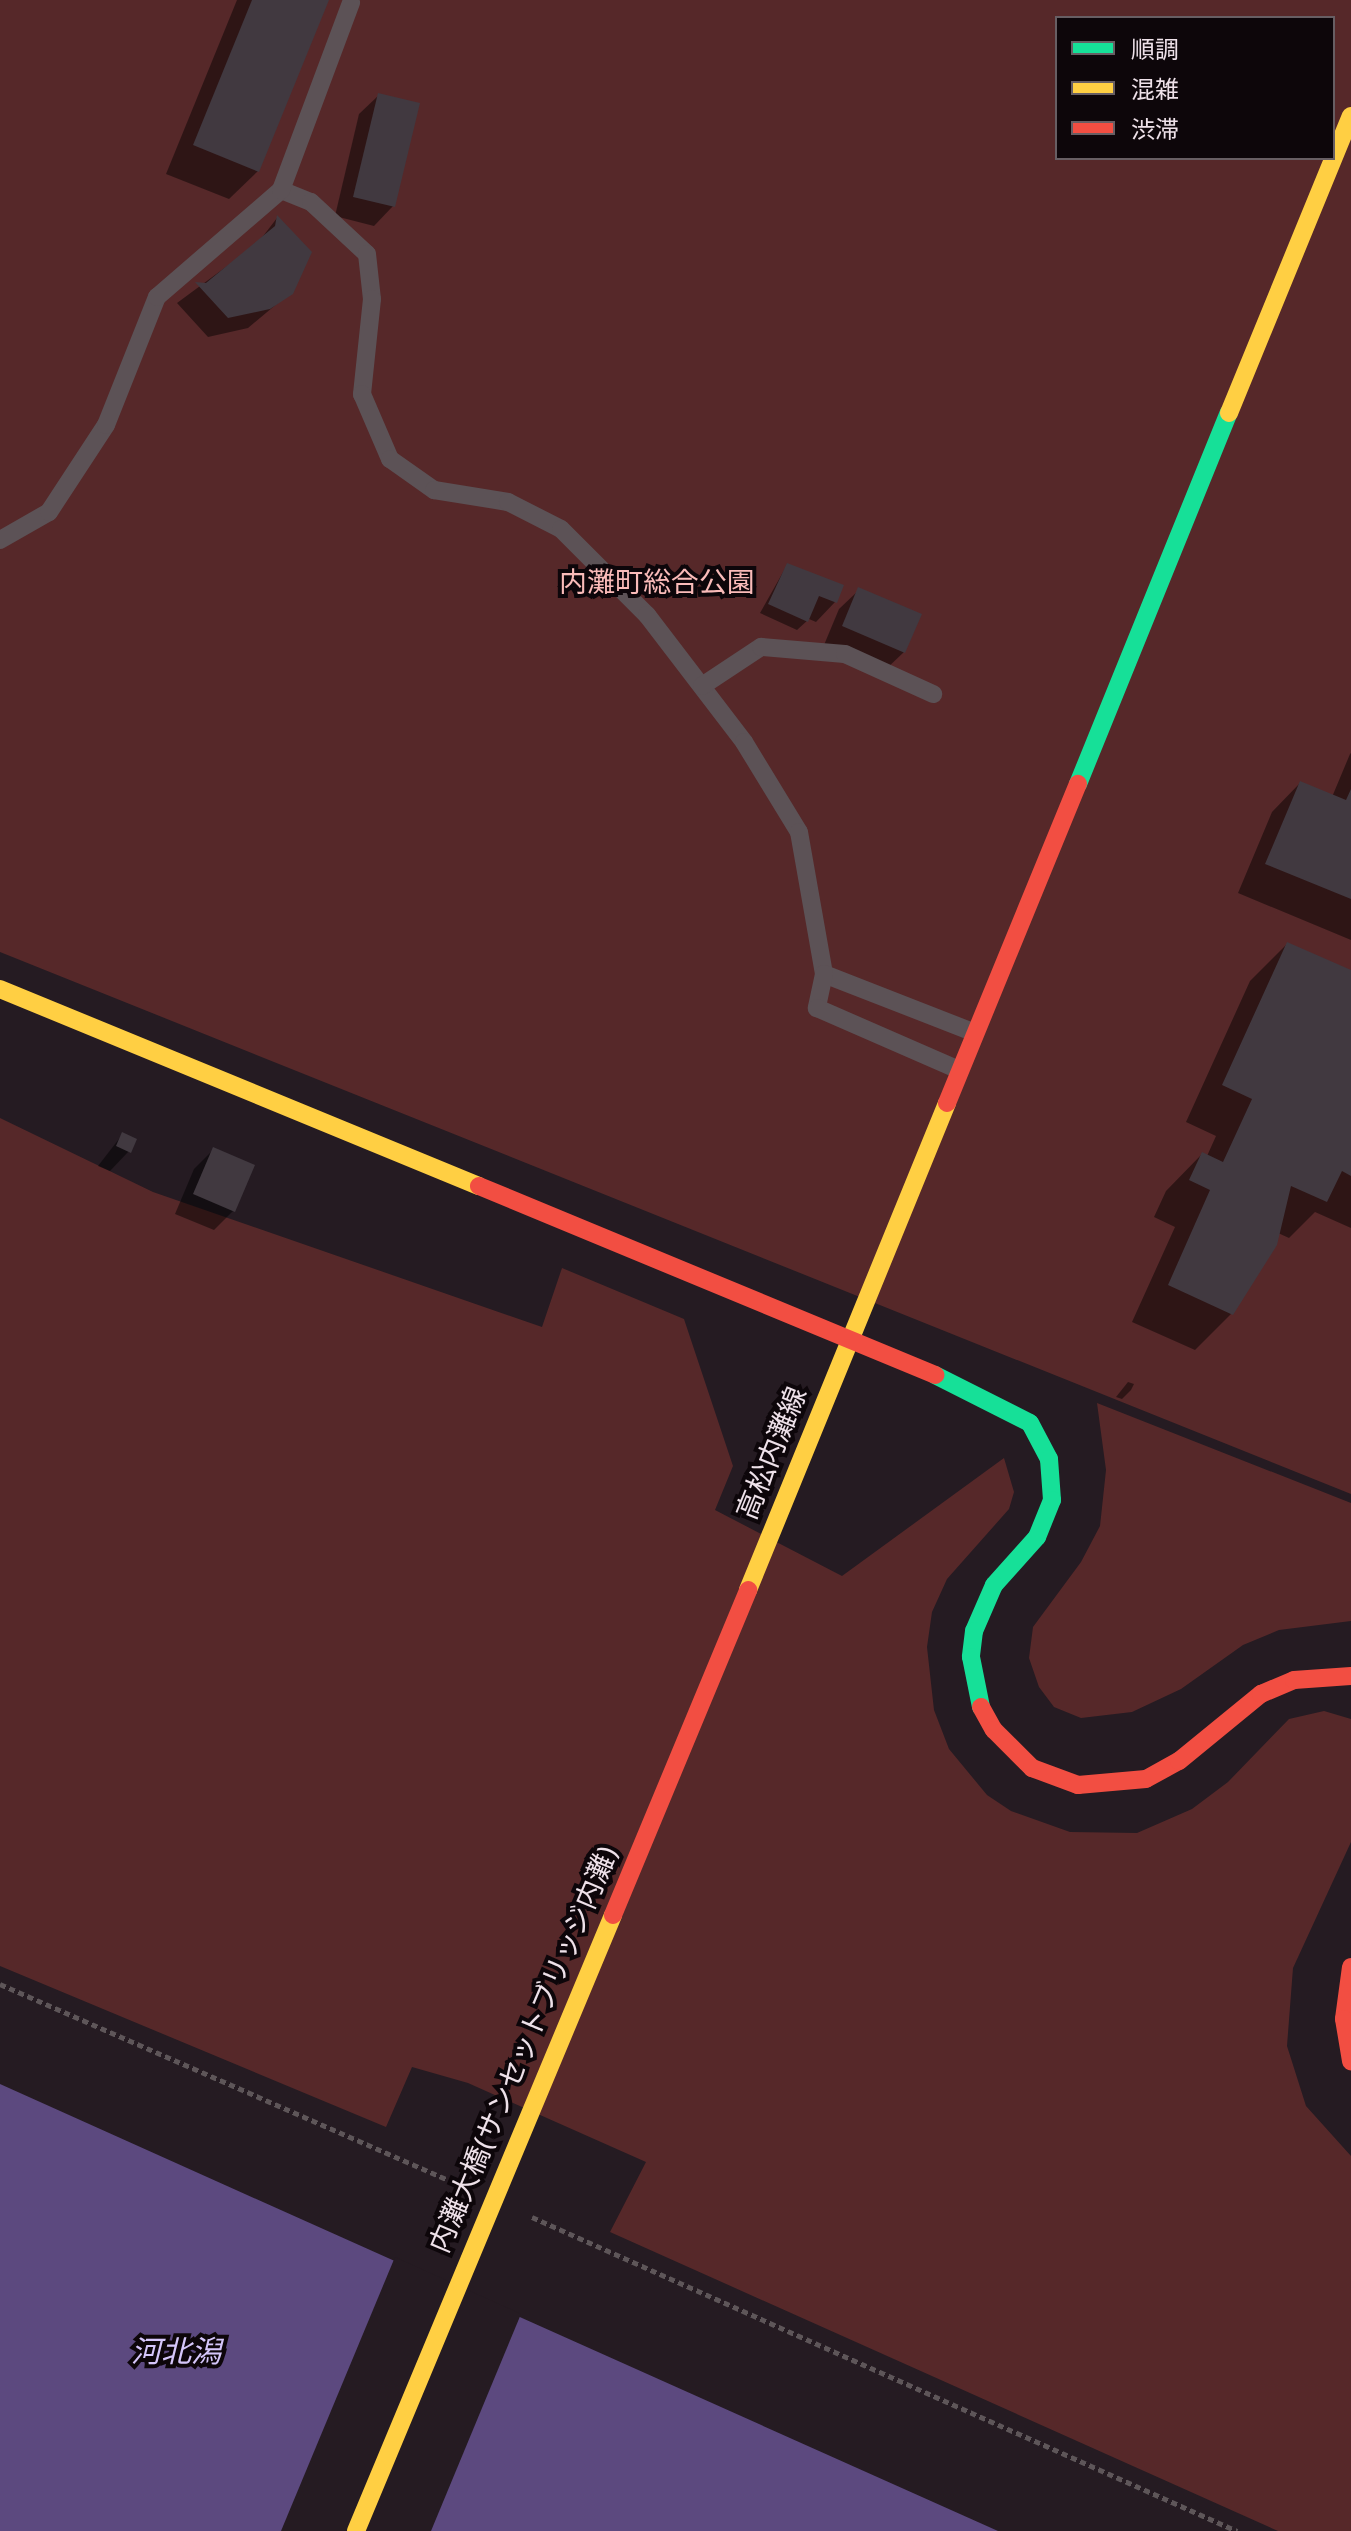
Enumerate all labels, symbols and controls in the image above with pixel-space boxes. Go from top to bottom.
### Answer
legend [1055,16,1335,160]
text: 順調 [1131,37,1179,67]
text: 混雑 [1131,77,1179,107]
text: 渋滞 [1131,117,1179,147]
park label: 内灘町総合公園 [559,568,755,602]
street label: 高松内灘線 [732,1383,816,1525]
street label: 内灘大橋(サンセットブリッジ内灘) [425,1841,627,2259]
water label: 河北潟 [131,2337,221,2373]

